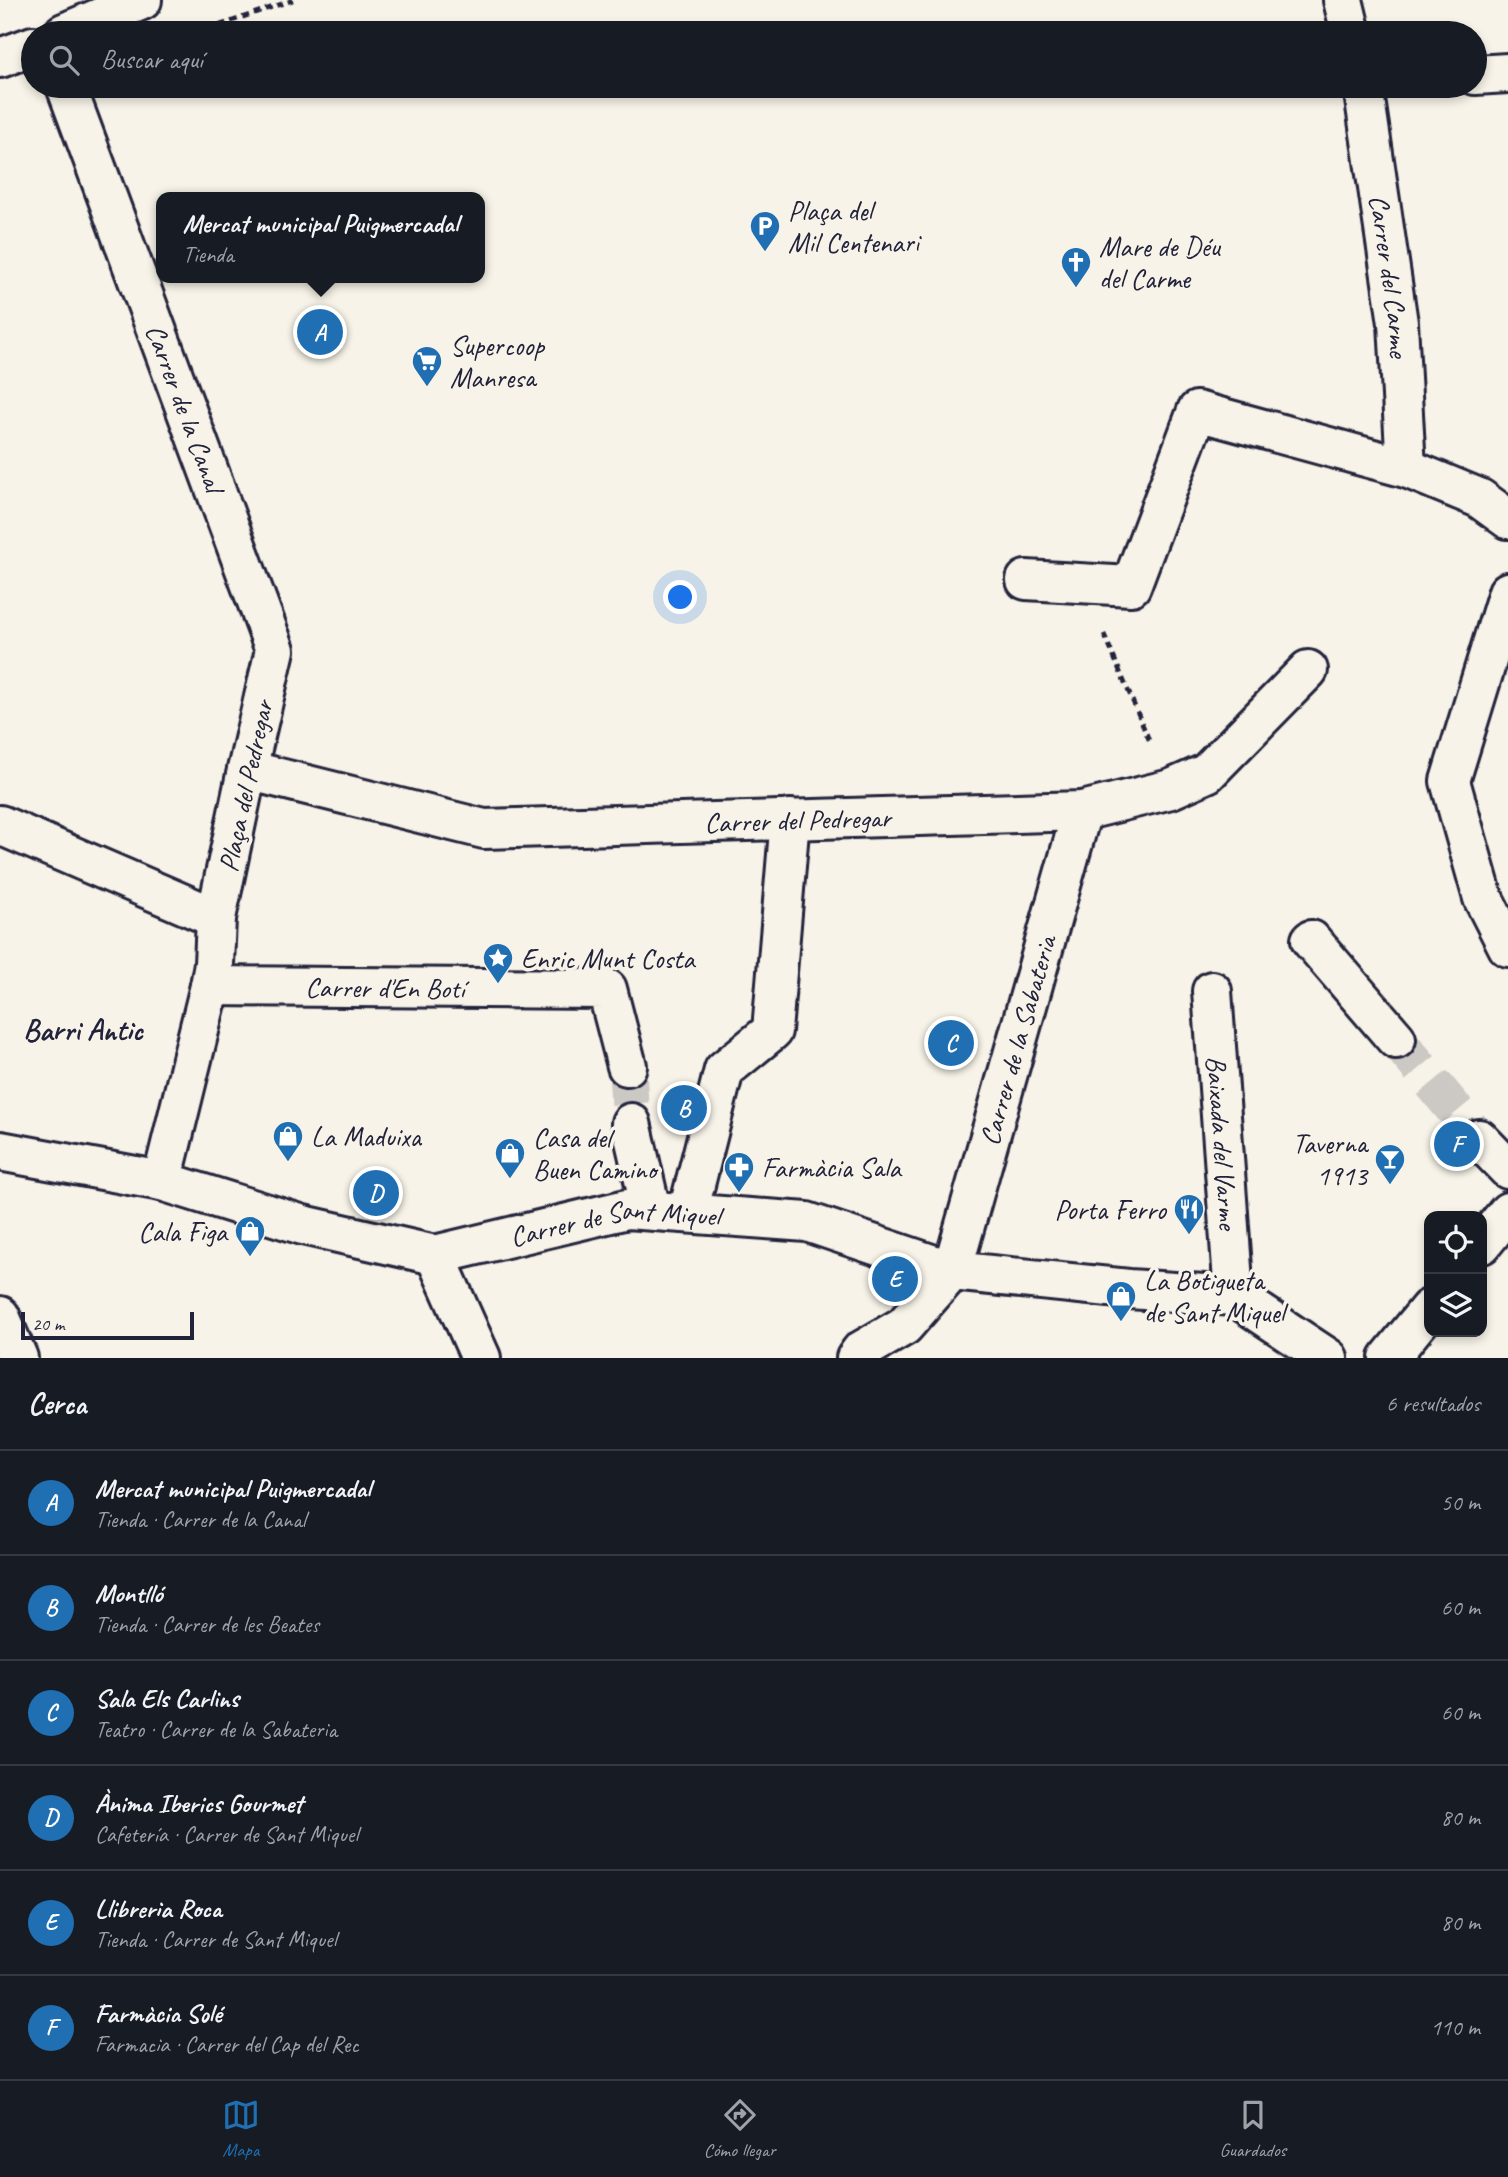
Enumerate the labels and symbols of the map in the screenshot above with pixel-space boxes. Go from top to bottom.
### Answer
place label: Plaça del Mil Centenari [788,193,923,260]
street label: Carrer del Carme [1361,193,1417,360]
parking icon: Plaça del Mil Centenari [748,209,782,253]
place label: Mare de Déu del Carme [1099,229,1222,296]
church icon: Mare de Déu del Carme [1059,245,1093,289]
pin: A [297,306,343,358]
street label: Carrer de la Canal [138,319,233,501]
place label: Supercoop Manresa [450,328,545,395]
supermarket icon: Supercoop Manresa [410,344,444,388]
your location [663,580,697,614]
street label: Plaça del Pedregar [210,695,281,875]
street label: Carrer del Pedregar [704,800,893,840]
street label: Carrer de la Sabateria [971,929,1065,1149]
place icon: Enric Munt Costa [481,941,515,985]
place label: Enric Munt Costa [521,941,696,976]
street label: Carrer d'En Botí [305,970,470,1006]
district label: Barri Antic [23,1011,144,1049]
pin: C [928,1017,974,1069]
street label: Baixada del Varme [1199,1055,1246,1233]
pin: B [661,1082,707,1134]
pin: F [1434,1118,1480,1170]
shop icon: La Maduixa [271,1119,305,1163]
place label: La Maduixa [311,1119,423,1154]
place label: Casa del Buen Camino [533,1120,659,1187]
place label: Taverna 1913 [1292,1126,1370,1193]
shop icon: Casa del Buen Camino [493,1136,527,1180]
bar icon: Taverna 1913 [1373,1142,1407,1186]
pharmacy icon: Farmàcia Sala [722,1150,756,1194]
place label: Farmàcia Sala [762,1150,903,1185]
pin: D [353,1167,399,1219]
street label: Carrer de Sant Miquel [507,1191,726,1254]
place label: Porta Ferro [1054,1192,1168,1227]
restaurant icon: Porta Ferro [1172,1192,1206,1236]
place label: Cala Figa [138,1214,229,1249]
shop icon: Cala Figa [233,1214,267,1258]
pin: E [872,1253,918,1305]
place label: La Botigueta de Sant Miquel [1144,1263,1289,1330]
shop icon: La Botigueta de Sant Miquel [1104,1279,1138,1323]
scale bar [21,1309,194,1341]

